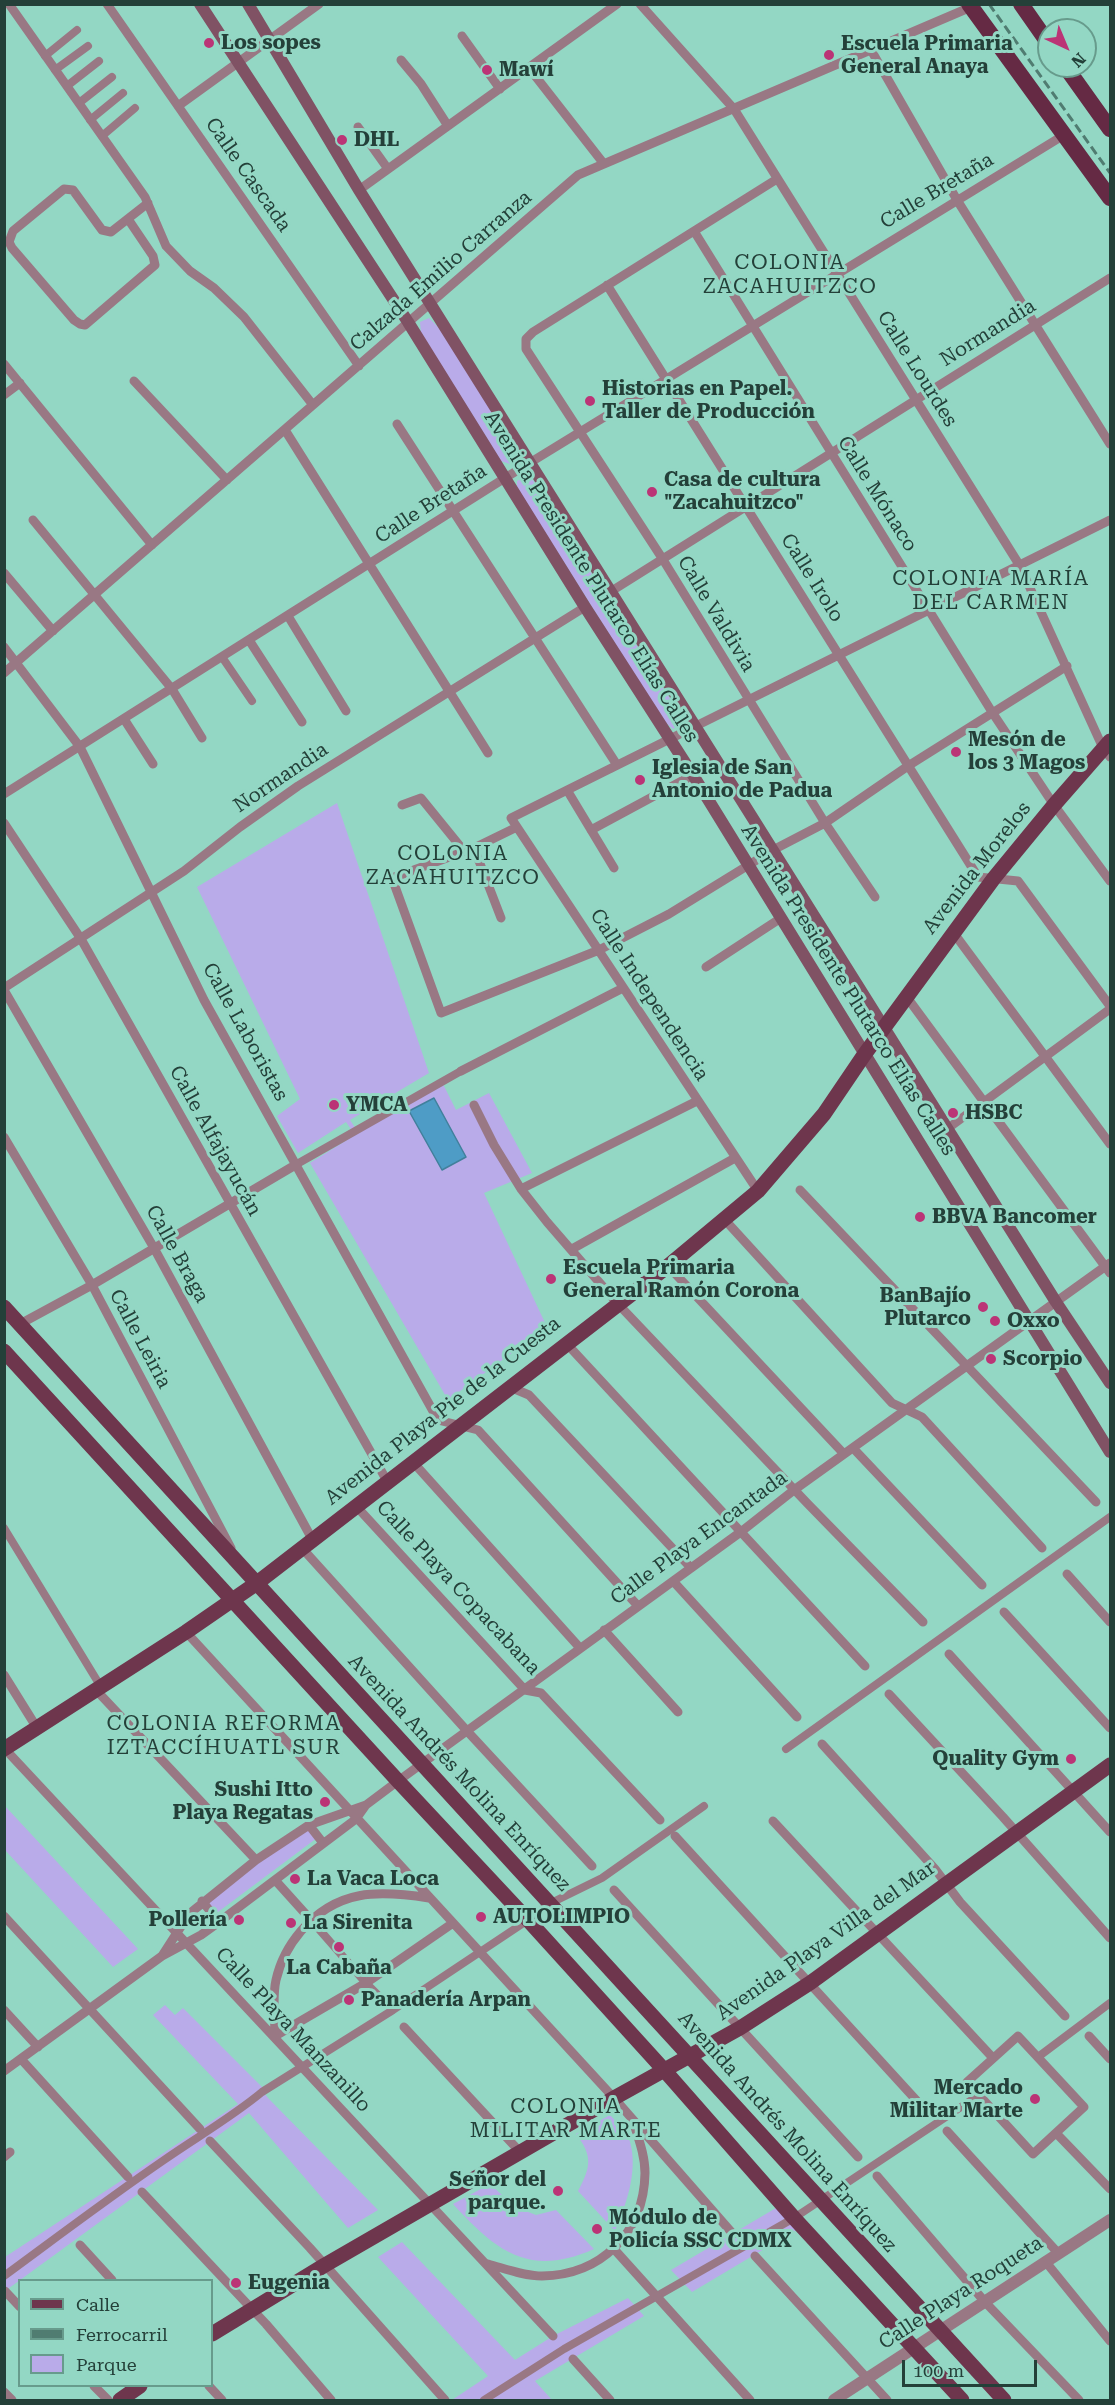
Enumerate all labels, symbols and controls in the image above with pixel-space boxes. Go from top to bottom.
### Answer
north arrow [1037,18,1097,78]
place label: Los sopes [221,31,321,55]
place label: Escuela Primaria General Anaya [841,32,1013,79]
marker: Los sopes [202,36,216,50]
marker: Escuela Primaria General Anaya [822,48,836,62]
text: N [1067,49,1090,71]
place label: Mawí [499,58,554,82]
marker: Mawí [480,63,494,77]
street label: Calle Cascada [200,113,296,237]
place label: DHL [354,128,399,152]
marker: DHL [335,133,349,147]
street label: Calle Bretaña [876,148,998,234]
street label: Calzada Emilio Carranza [345,186,537,356]
district label: COLONIA ZACAHUITZCO [703,250,877,300]
street label: Normandia [936,294,1040,372]
street label: Calle Lourdes [872,307,962,431]
place label: Historias en Papel. Taller de Producción [602,377,815,424]
marker: Historias en Papel. Taller de Producción [583,394,597,408]
street label: Avenida Presidente Plutarco Elías Calles [478,407,704,747]
street label: Calle Mónaco [832,432,922,556]
street label: Calle Bretaña [371,459,491,549]
place label: Casa de cultura "Zacahuitzco" [664,468,821,515]
marker: Casa de cultura "Zacahuitzco" [645,485,659,499]
street label: Calle Irolo [775,529,849,627]
street label: Calle Valdivia [672,552,760,676]
district label: COLONIA MARÍA DEL CARMEN [892,566,1090,616]
place label: Mesón de los 3 Magos [968,728,1085,775]
street label: Normandia [229,738,333,818]
marker: Mesón de los 3 Magos [949,745,963,759]
place label: Iglesia de San Antonio de Padua [652,756,832,803]
marker: Iglesia de San Antonio de Padua [633,773,647,787]
street label: Avenida Morelos [918,797,1036,939]
street label: Avenida Presidente Plutarco Elías Calles [735,820,961,1160]
district label: COLONIA ZACAHUITZCO [366,841,540,891]
street label: Calle Independencia [585,905,713,1085]
street label: Calle Laboristas [197,959,293,1105]
street label: Calle Alfajayucán [164,1062,266,1220]
place label: YMCA [346,1093,408,1117]
marker: YMCA [327,1098,341,1112]
place label: HSBC [965,1101,1022,1125]
marker: HSBC [946,1106,960,1120]
street label: Calle Braga [140,1201,214,1307]
place label: BBVA Bancomer [932,1205,1097,1229]
marker: BBVA Bancomer [913,1210,927,1224]
place label: Escuela Primaria General Ramón Corona [563,1256,799,1303]
marker: Escuela Primaria General Ramón Corona [544,1272,558,1286]
place label: BanBajío Plutarco [880,1284,971,1331]
street label: Calle Leiria [104,1285,176,1393]
marker: BanBajío Plutarco [976,1300,990,1314]
place label: Oxxo [1007,1309,1060,1333]
street label: Avenida Playa Pie de la Cuesta [321,1312,565,1510]
marker: Oxxo [988,1314,1002,1328]
place label: Scorpio [1003,1347,1082,1371]
marker: Scorpio [984,1352,998,1366]
street label: Calle Playa Encantada [606,1466,792,1610]
street label: Calle Playa Copacabana [371,1496,545,1680]
street label: Avenida Andrés Molina Enríquez [343,1650,575,1896]
district label: COLONIA REFORMA IZTACCÍHUATL SUR [106,1711,342,1761]
place label: Quality Gym [932,1747,1059,1771]
marker: Quality Gym [1064,1752,1078,1766]
place label: Sushi Itto Playa Regatas [172,1778,313,1825]
marker: Sushi Itto Playa Regatas [318,1795,332,1809]
street label: Avenida Playa Villa del Mar [712,1856,940,2026]
place label: La Vaca Loca [307,1867,439,1891]
marker: La Vaca Loca [288,1872,302,1886]
place label: AUTOLIMPIO [493,1905,630,1929]
place label: Pollería [148,1908,227,1932]
marker: AUTOLIMPIO [474,1910,488,1924]
place label: La Sirenita [303,1911,413,1935]
marker: Pollería [232,1913,246,1927]
marker: La Sirenita [284,1916,298,1930]
marker: La Cabaña [332,1940,346,1954]
street label: Calle Playa Manzanillo [210,1943,376,2117]
place label: La Cabaña [286,1956,392,1980]
place label: Panadería Arpan [361,1988,531,2012]
marker: Panadería Arpan [342,1993,356,2007]
street label: Avenida Andrés Molina Enríquez [673,2007,901,2257]
place label: Mercado Militar Marte [890,2076,1023,2123]
marker: Mercado Militar Marte [1028,2092,1042,2106]
district label: COLONIA MILITAR MARTE [470,2094,662,2144]
place label: Señor del parque. [449,2168,546,2215]
marker: Señor del parque. [551,2184,565,2198]
place label: Módulo de Policía SSC CDMX [609,2206,792,2253]
marker: Módulo de Policía SSC CDMX [590,2222,604,2236]
street label: Calle Playa Roqueta [875,2231,1047,2355]
place label: Eugenia [248,2271,330,2295]
marker: Eugenia [229,2276,243,2290]
legend [18,2279,213,2387]
text: Calle [76,2294,120,2315]
text: Ferrocarril [76,2324,167,2345]
scale bar [905,2348,1040,2386]
text: Parque [76,2354,137,2375]
text: 100 m [913,2360,964,2381]

